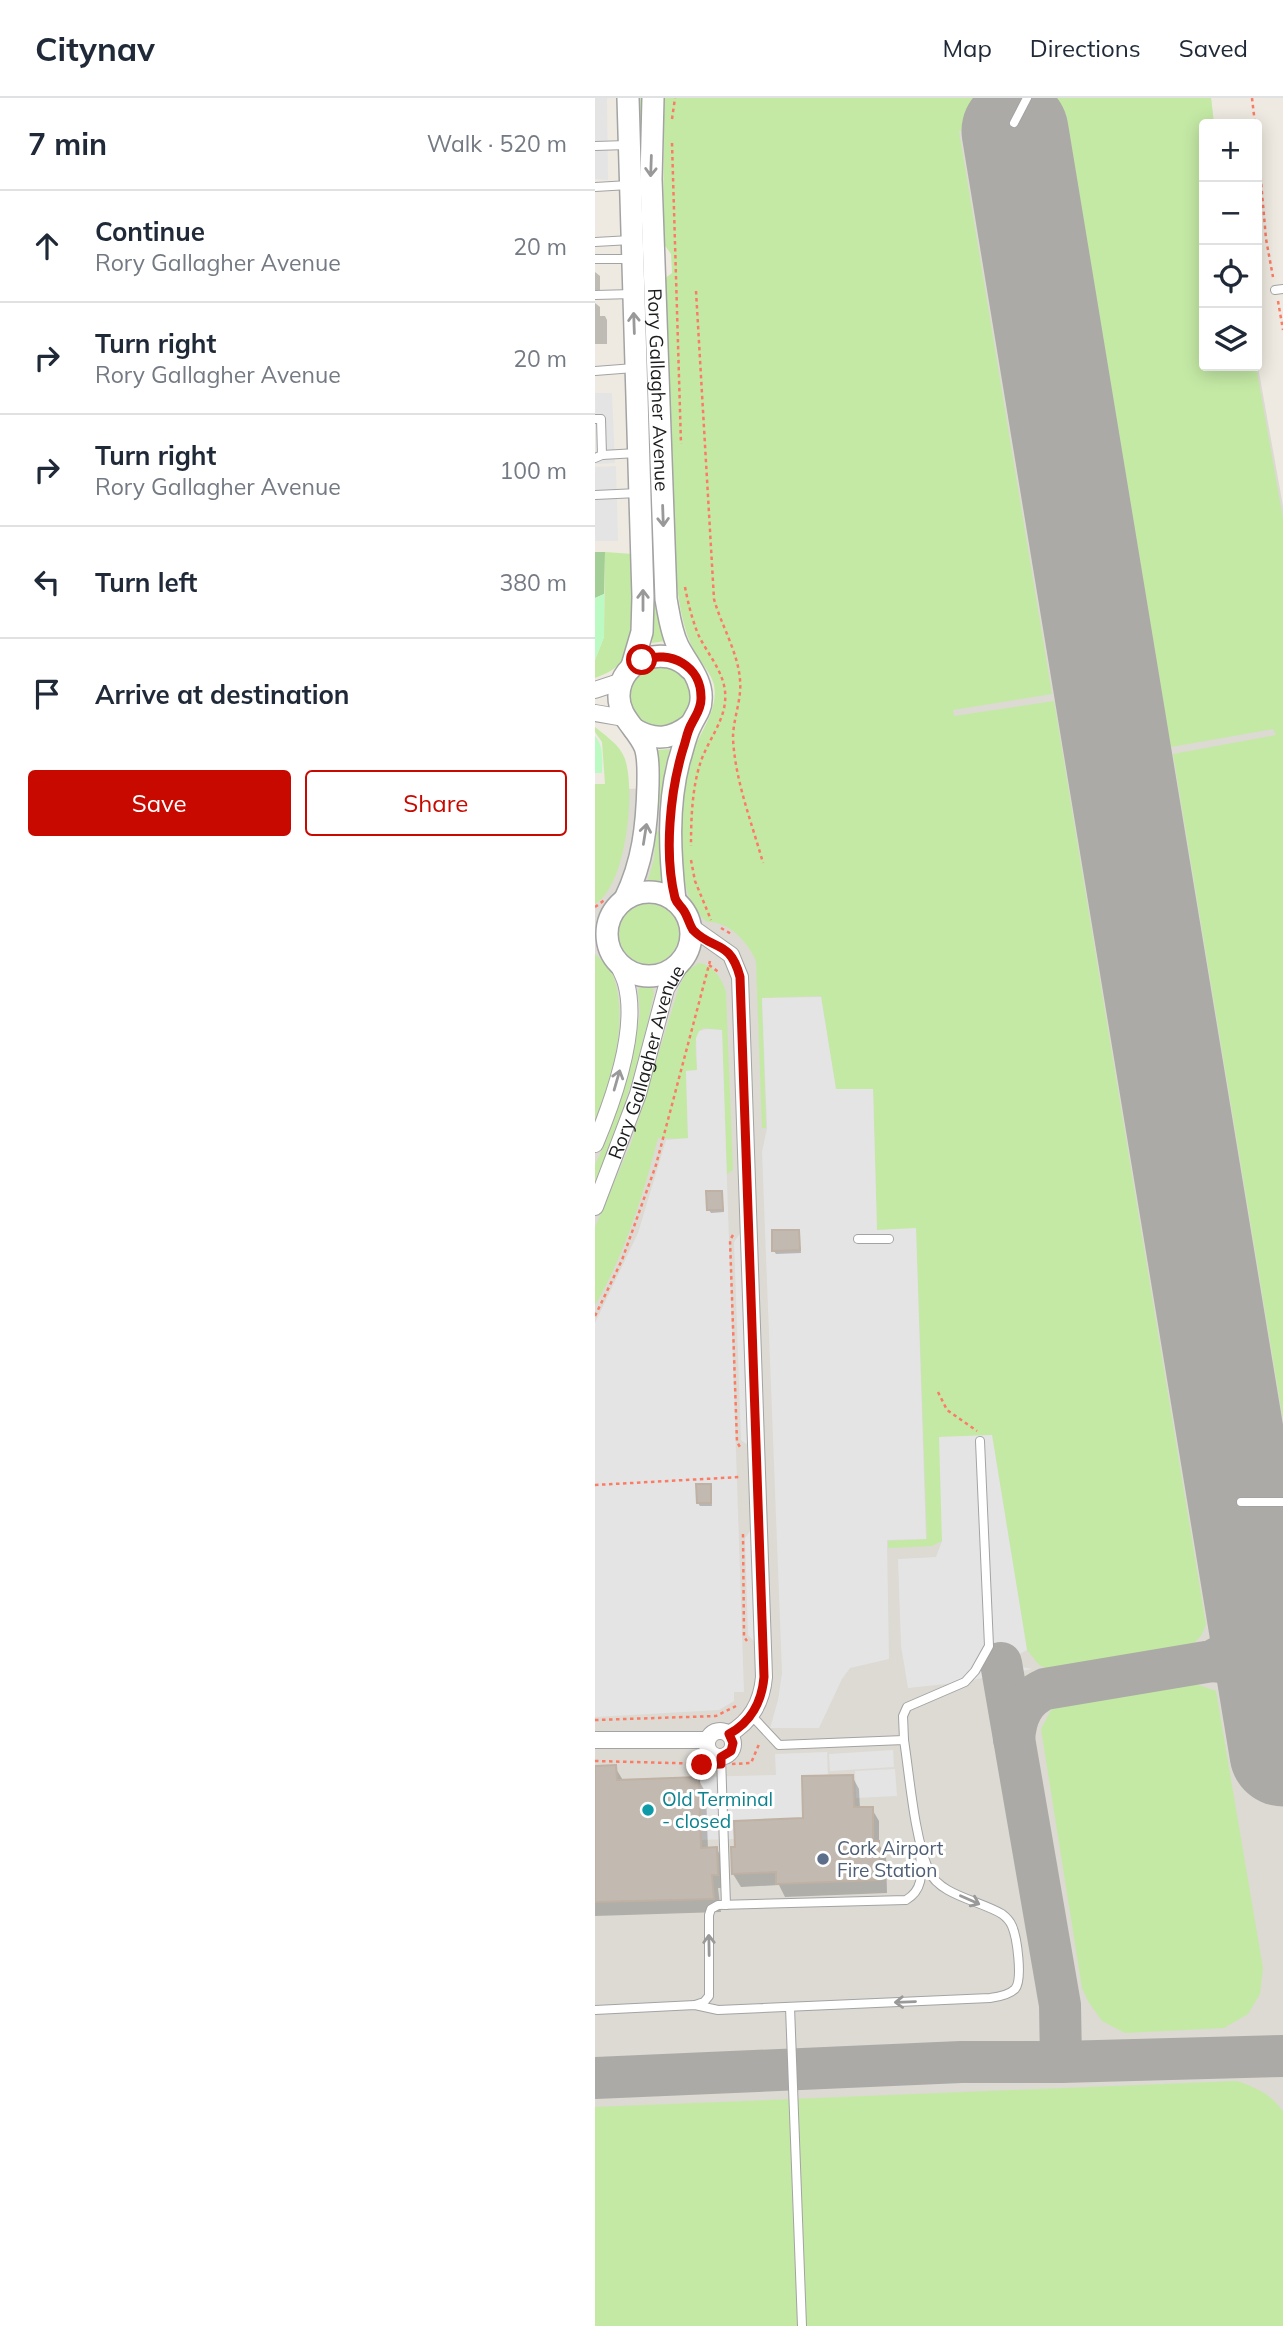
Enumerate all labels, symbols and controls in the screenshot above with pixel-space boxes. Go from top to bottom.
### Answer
text: Citynav [35,28,155,69]
text: Map [942,33,992,63]
text: Directions [1030,33,1141,63]
text: Saved [1179,33,1248,63]
map controls [1199,119,1262,371]
button: + [1199,119,1262,182]
text: 7 min [28,125,107,163]
text: Walk · 520 m [427,129,567,158]
one-way arrow [644,154,658,177]
button: − [1199,182,1262,245]
text: Continue [95,215,205,248]
icon: ahead [28,227,66,265]
text: 20 m [513,232,567,261]
button: locate [1199,245,1262,308]
text: Rory Gallagher Avenue [95,248,341,277]
street label: Rory Gallagher Avenue [643,288,674,492]
button: layers [1199,308,1262,371]
one-way arrow [627,312,640,335]
text: Turn right [95,327,216,360]
icon: right [28,339,66,377]
text: 20 m [513,344,567,373]
text: Rory Gallagher Avenue [95,360,341,389]
text: Turn right [95,439,216,472]
icon: right [28,451,66,489]
text: 100 m [499,456,567,485]
text: Rory Gallagher Avenue [95,472,341,501]
one-way arrow [657,504,670,527]
icon: left [28,563,66,601]
text: Turn left [95,566,197,599]
text: 380 m [499,568,567,597]
one-way arrow [636,589,650,612]
route start [626,644,657,675]
icon: arrive [28,675,66,713]
text: Arrive at destination [95,678,350,711]
button: Save [28,770,291,836]
button: Share [305,770,567,836]
one-way arrow [639,824,652,846]
street label: Rory Gallagher Avenue [602,961,690,1162]
one-way arrow [611,1069,624,1092]
route end [686,1749,717,1780]
place label: Old Terminal - closed [662,1787,773,1833]
marker: Old Terminal - closed [640,1802,656,1818]
place label: Cork Airport Fire Station [837,1836,944,1882]
marker: Cork Airport Fire Station [815,1851,831,1867]
one-way arrow [959,1894,980,1907]
one-way arrow [703,1934,716,1957]
one-way arrow [894,1995,917,2008]

